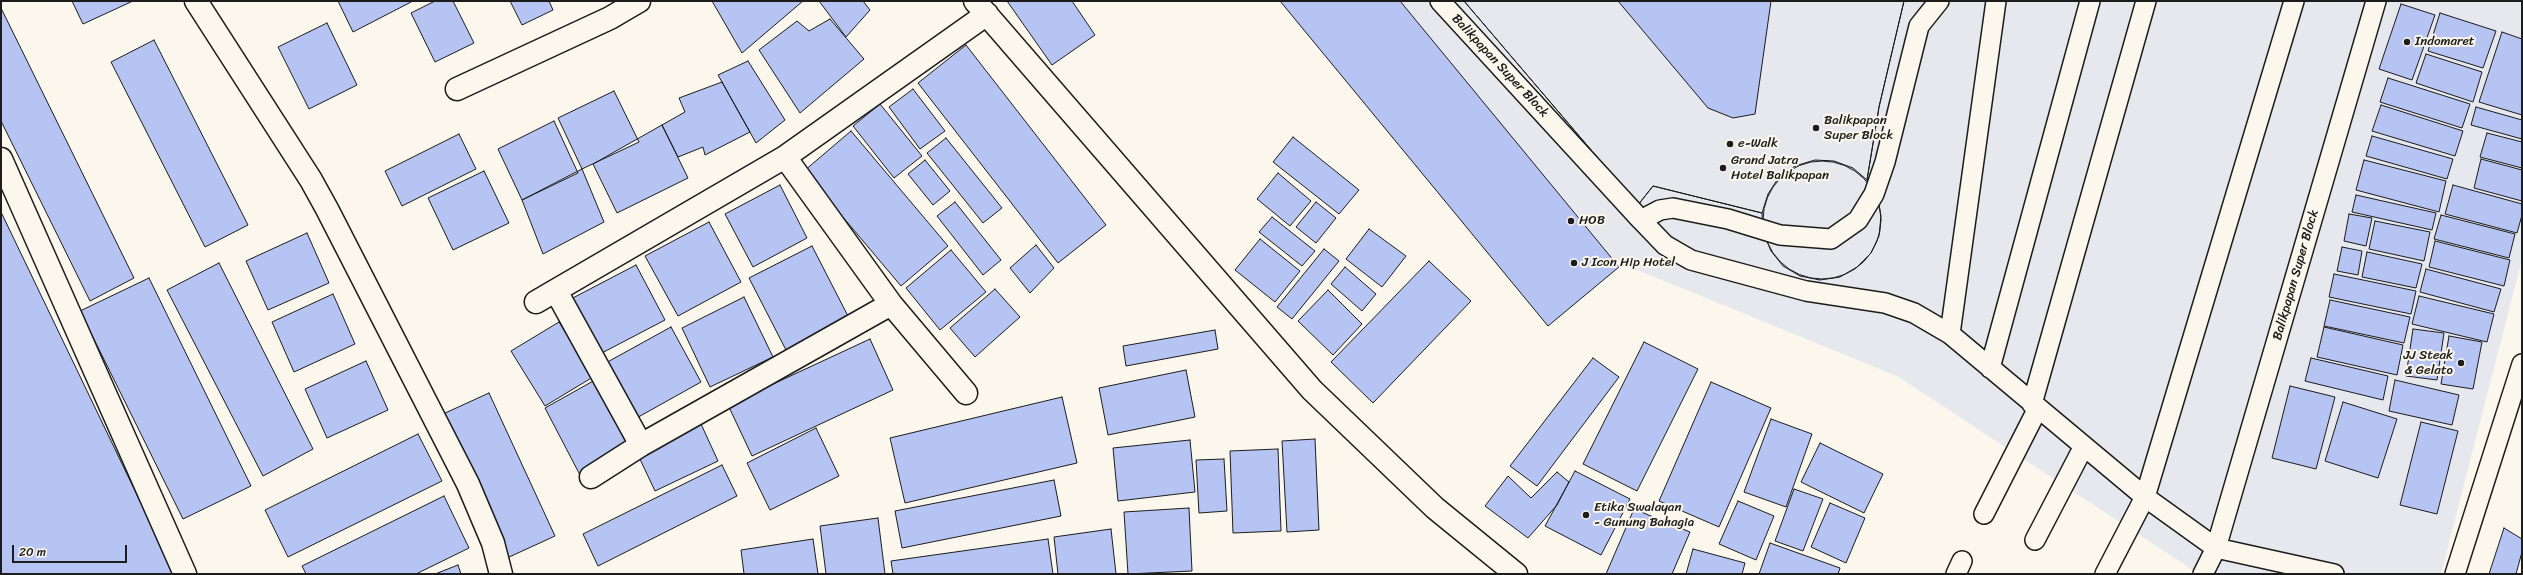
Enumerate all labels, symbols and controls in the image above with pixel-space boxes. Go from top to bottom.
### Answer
street label: Balikpapan Super Block [1448,11,1552,121]
place label: Indomaret [2415,34,2474,50]
marker: Indomaret [2402,37,2412,47]
place label: Balikpapan Super Block [1824,113,1893,144]
marker: Balikpapan Super Block [1811,123,1821,133]
place label: e-Walk [1738,136,1778,152]
marker: e-Walk [1725,139,1735,149]
place label: Grand Jatra Hotel Balikpapan [1731,153,1829,184]
marker: Grand Jatra Hotel Balikpapan [1718,163,1728,173]
street label: Balikpapan Super Block [2270,208,2322,342]
place label: HOB [1579,213,1605,229]
marker: HOB [1566,216,1576,226]
place label: J Icon Hip Hotel [1582,255,1675,271]
marker: J Icon Hip Hotel [1569,258,1579,268]
place label: JJ Steak & Gelato [2403,348,2453,379]
marker: JJ Steak & Gelato [2456,358,2466,368]
place label: Etika Swalayan - Gunung Bahagia [1594,500,1694,531]
marker: Etika Swalayan - Gunung Bahagia [1581,510,1591,520]
scale bar [14,537,129,563]
text: 20 m [19,541,46,563]

